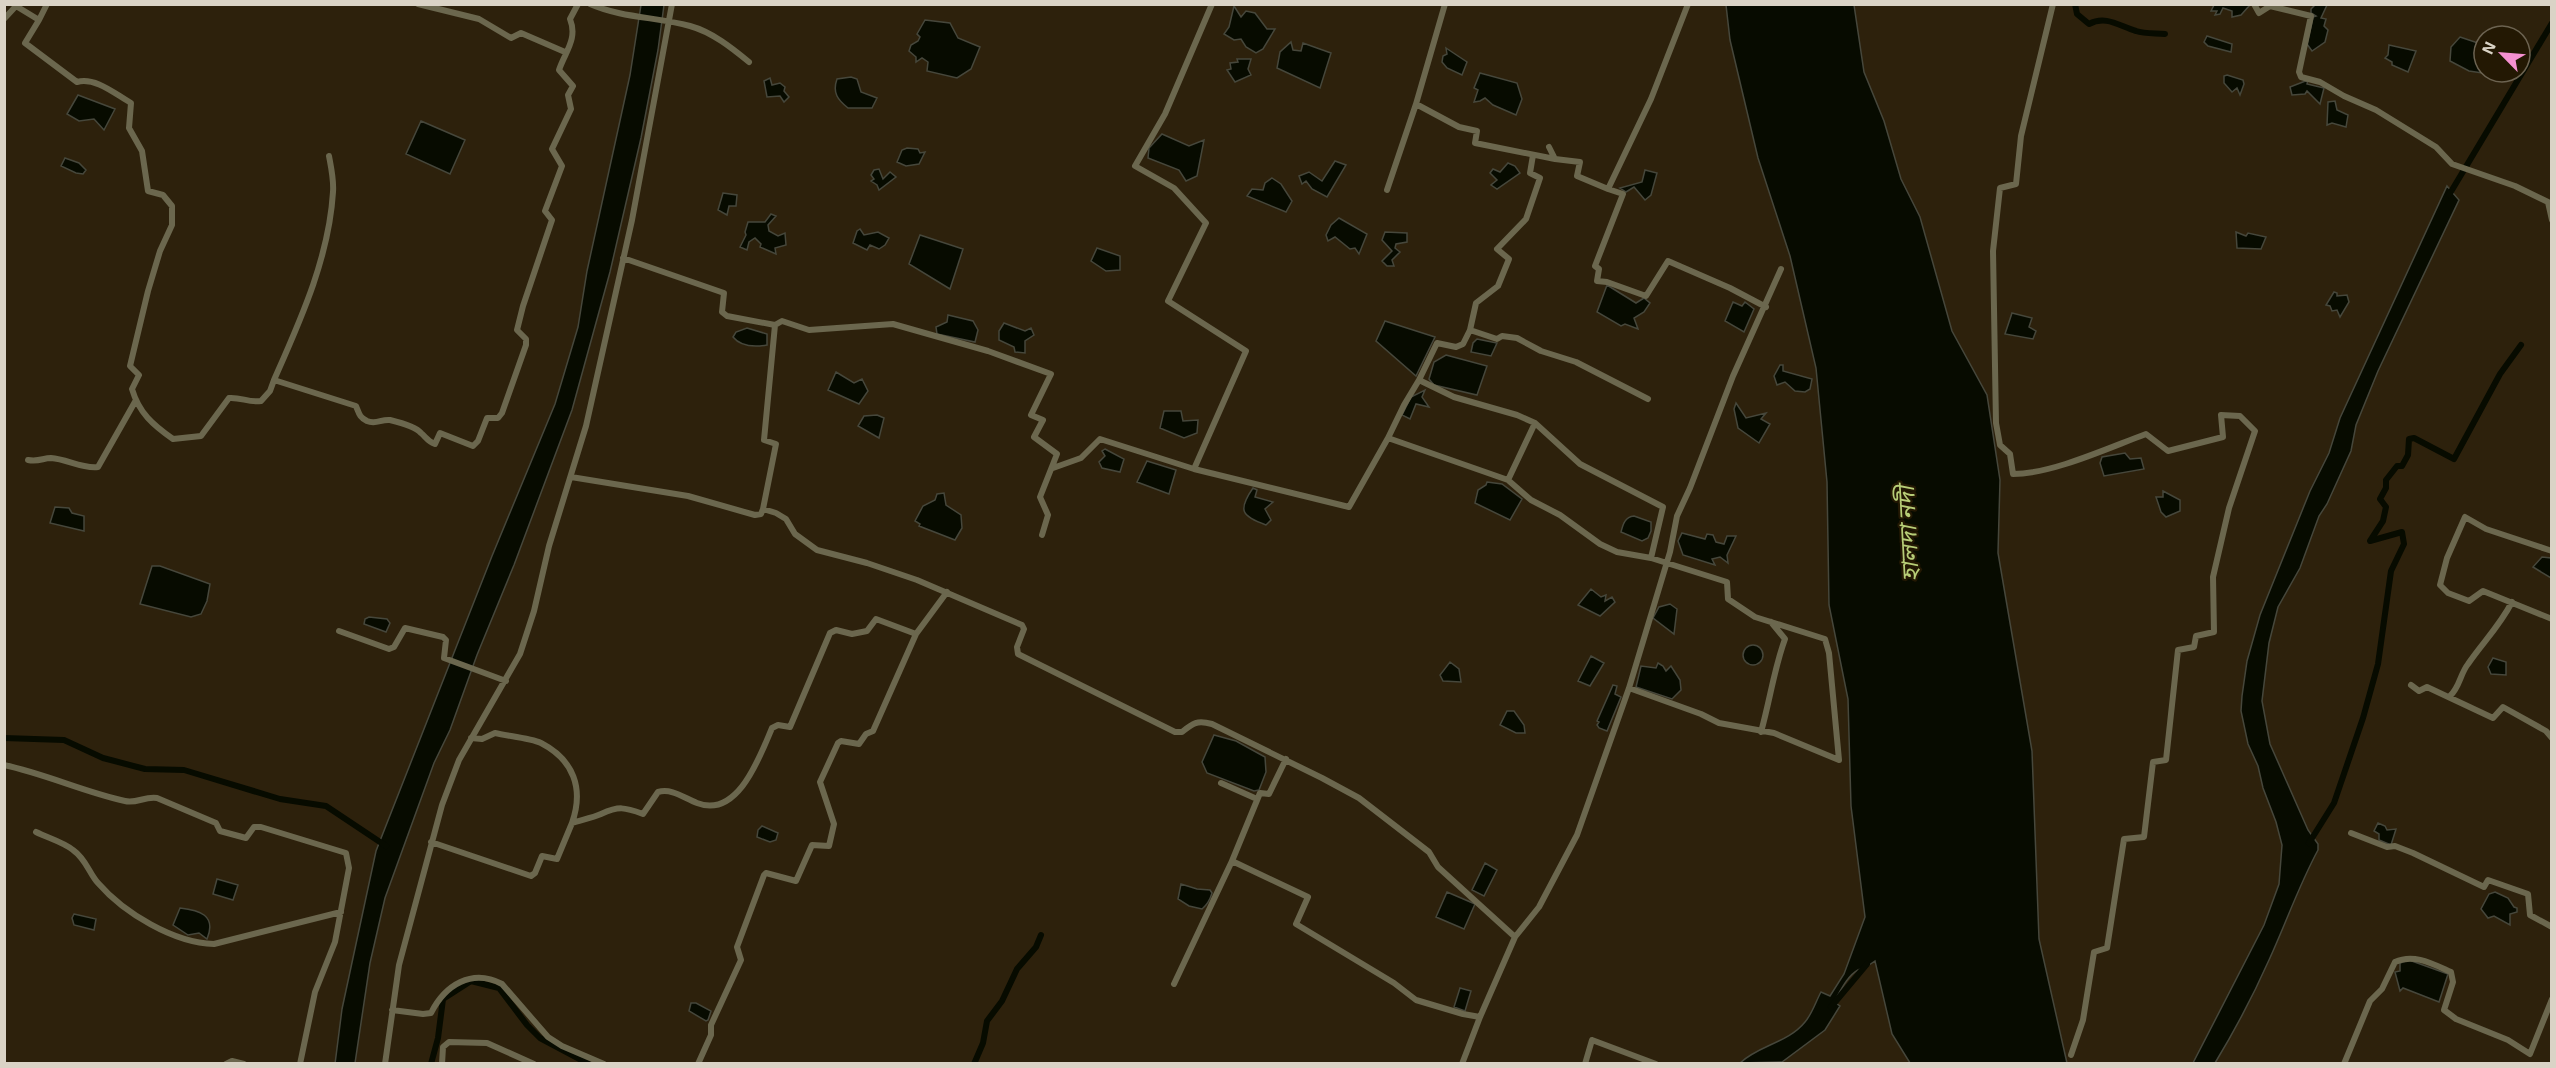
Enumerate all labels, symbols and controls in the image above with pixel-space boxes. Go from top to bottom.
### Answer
north arrow [2472,24,2532,84]
text: N [2477,38,2499,57]
water label: হালদা নদী [1890,481,1924,583]

